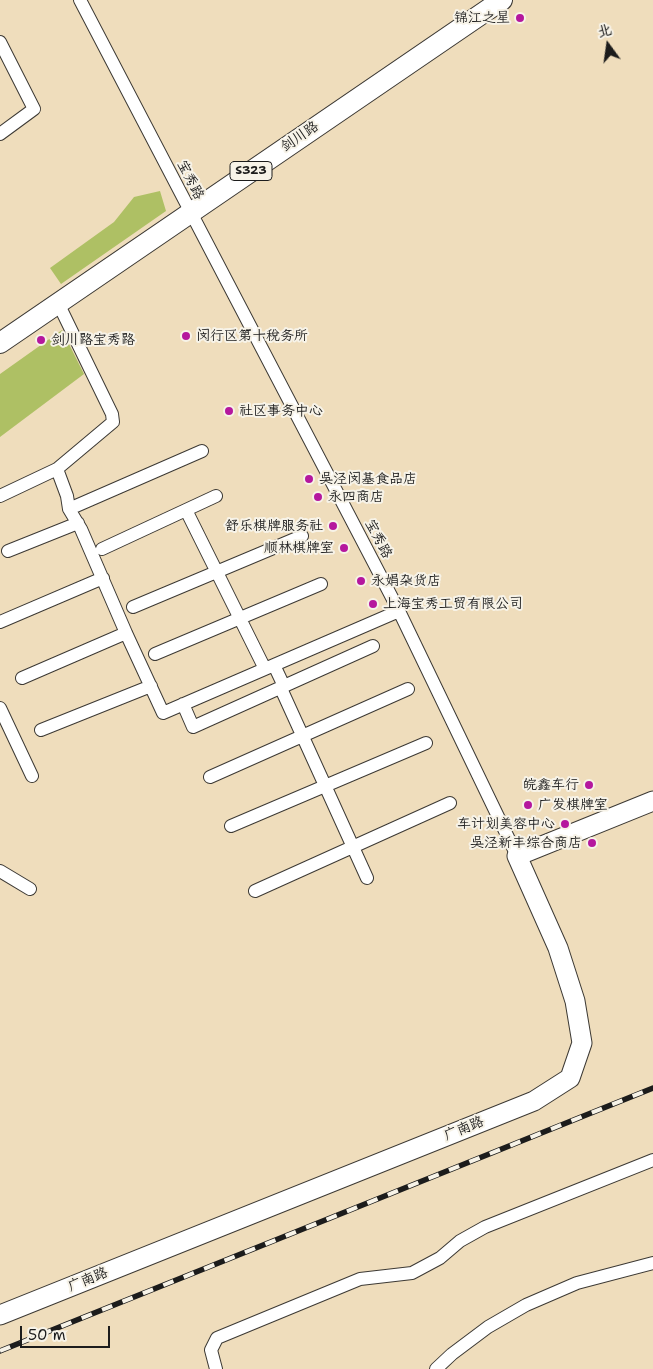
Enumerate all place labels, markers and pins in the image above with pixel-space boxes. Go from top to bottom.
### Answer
place label: 锦江之星 [454,10,510,26]
marker: 锦江之星 [514,12,526,24]
place label: 闵行区第十税务所 [196,328,308,344]
marker: 闵行区第十税务所 [180,330,192,342]
place label: 剑川路宝秀路 [51,332,135,348]
marker: 剑川路宝秀路 [35,334,47,346]
place label: 社区事务中心 [239,403,323,419]
marker: 社区事务中心 [223,405,235,417]
place label: 吴泾闵基食品店 [319,471,417,487]
marker: 吴泾闵基食品店 [303,473,315,485]
place label: 永四商店 [328,489,384,505]
marker: 永四商店 [312,491,324,503]
place label: 舒乐棋牌服务社 [225,518,323,534]
marker: 舒乐棋牌服务社 [327,520,339,532]
place label: 顺林棋牌室 [264,540,334,556]
marker: 顺林棋牌室 [338,542,350,554]
place label: 永娟杂货店 [371,573,441,589]
marker: 永娟杂货店 [355,575,367,587]
place label: 上海宝秀工贸有限公司 [383,596,523,612]
marker: 上海宝秀工贸有限公司 [367,598,379,610]
place label: 皖鑫车行 [523,777,579,793]
marker: 皖鑫车行 [583,779,595,791]
place label: 广发棋牌室 [538,797,608,813]
marker: 广发棋牌室 [522,799,534,811]
place label: 车计划美容中心 [457,816,555,832]
marker: 车计划美容中心 [559,818,571,830]
place label: 吴泾新丰综合商店 [470,835,582,851]
marker: 吴泾新丰综合商店 [586,837,598,849]

